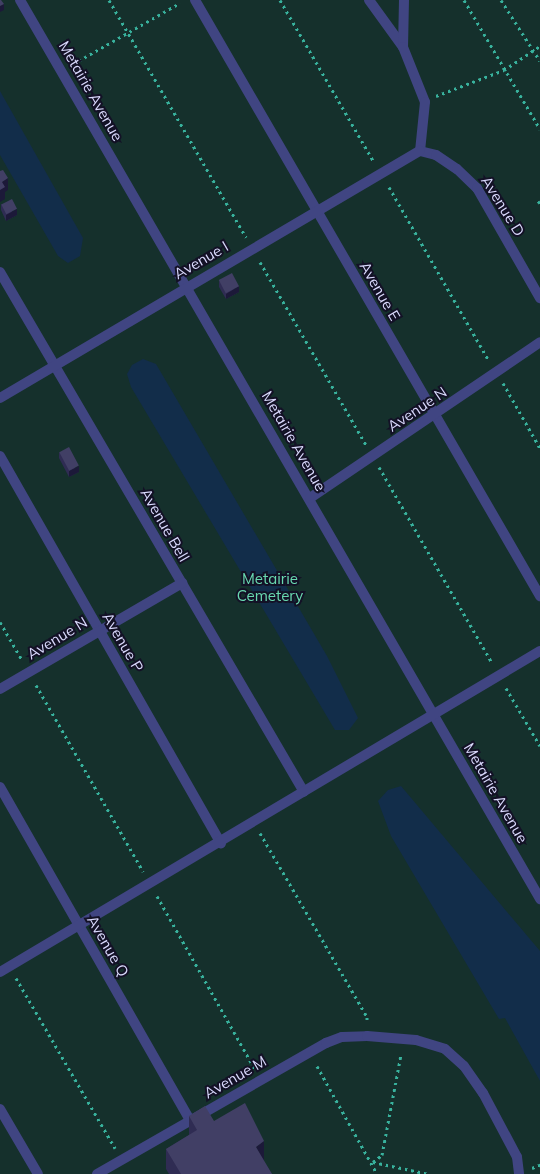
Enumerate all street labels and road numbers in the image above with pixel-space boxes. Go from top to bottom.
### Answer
street label: Metairie Avenue [55,38,127,144]
street label: Avenue D [478,173,528,239]
street label: Avenue I [170,237,232,283]
street label: Avenue E [356,258,404,324]
street label: Avenue N [384,383,450,435]
street label: Metairie Avenue [258,388,330,494]
street label: Avenue Bell [137,485,193,565]
street label: Avenue P [99,609,147,675]
street label: Avenue N [23,613,91,663]
street label: Metairie Avenue [460,740,532,846]
street label: Avenue Q [83,912,133,980]
street label: Avenue M [201,1052,269,1102]

